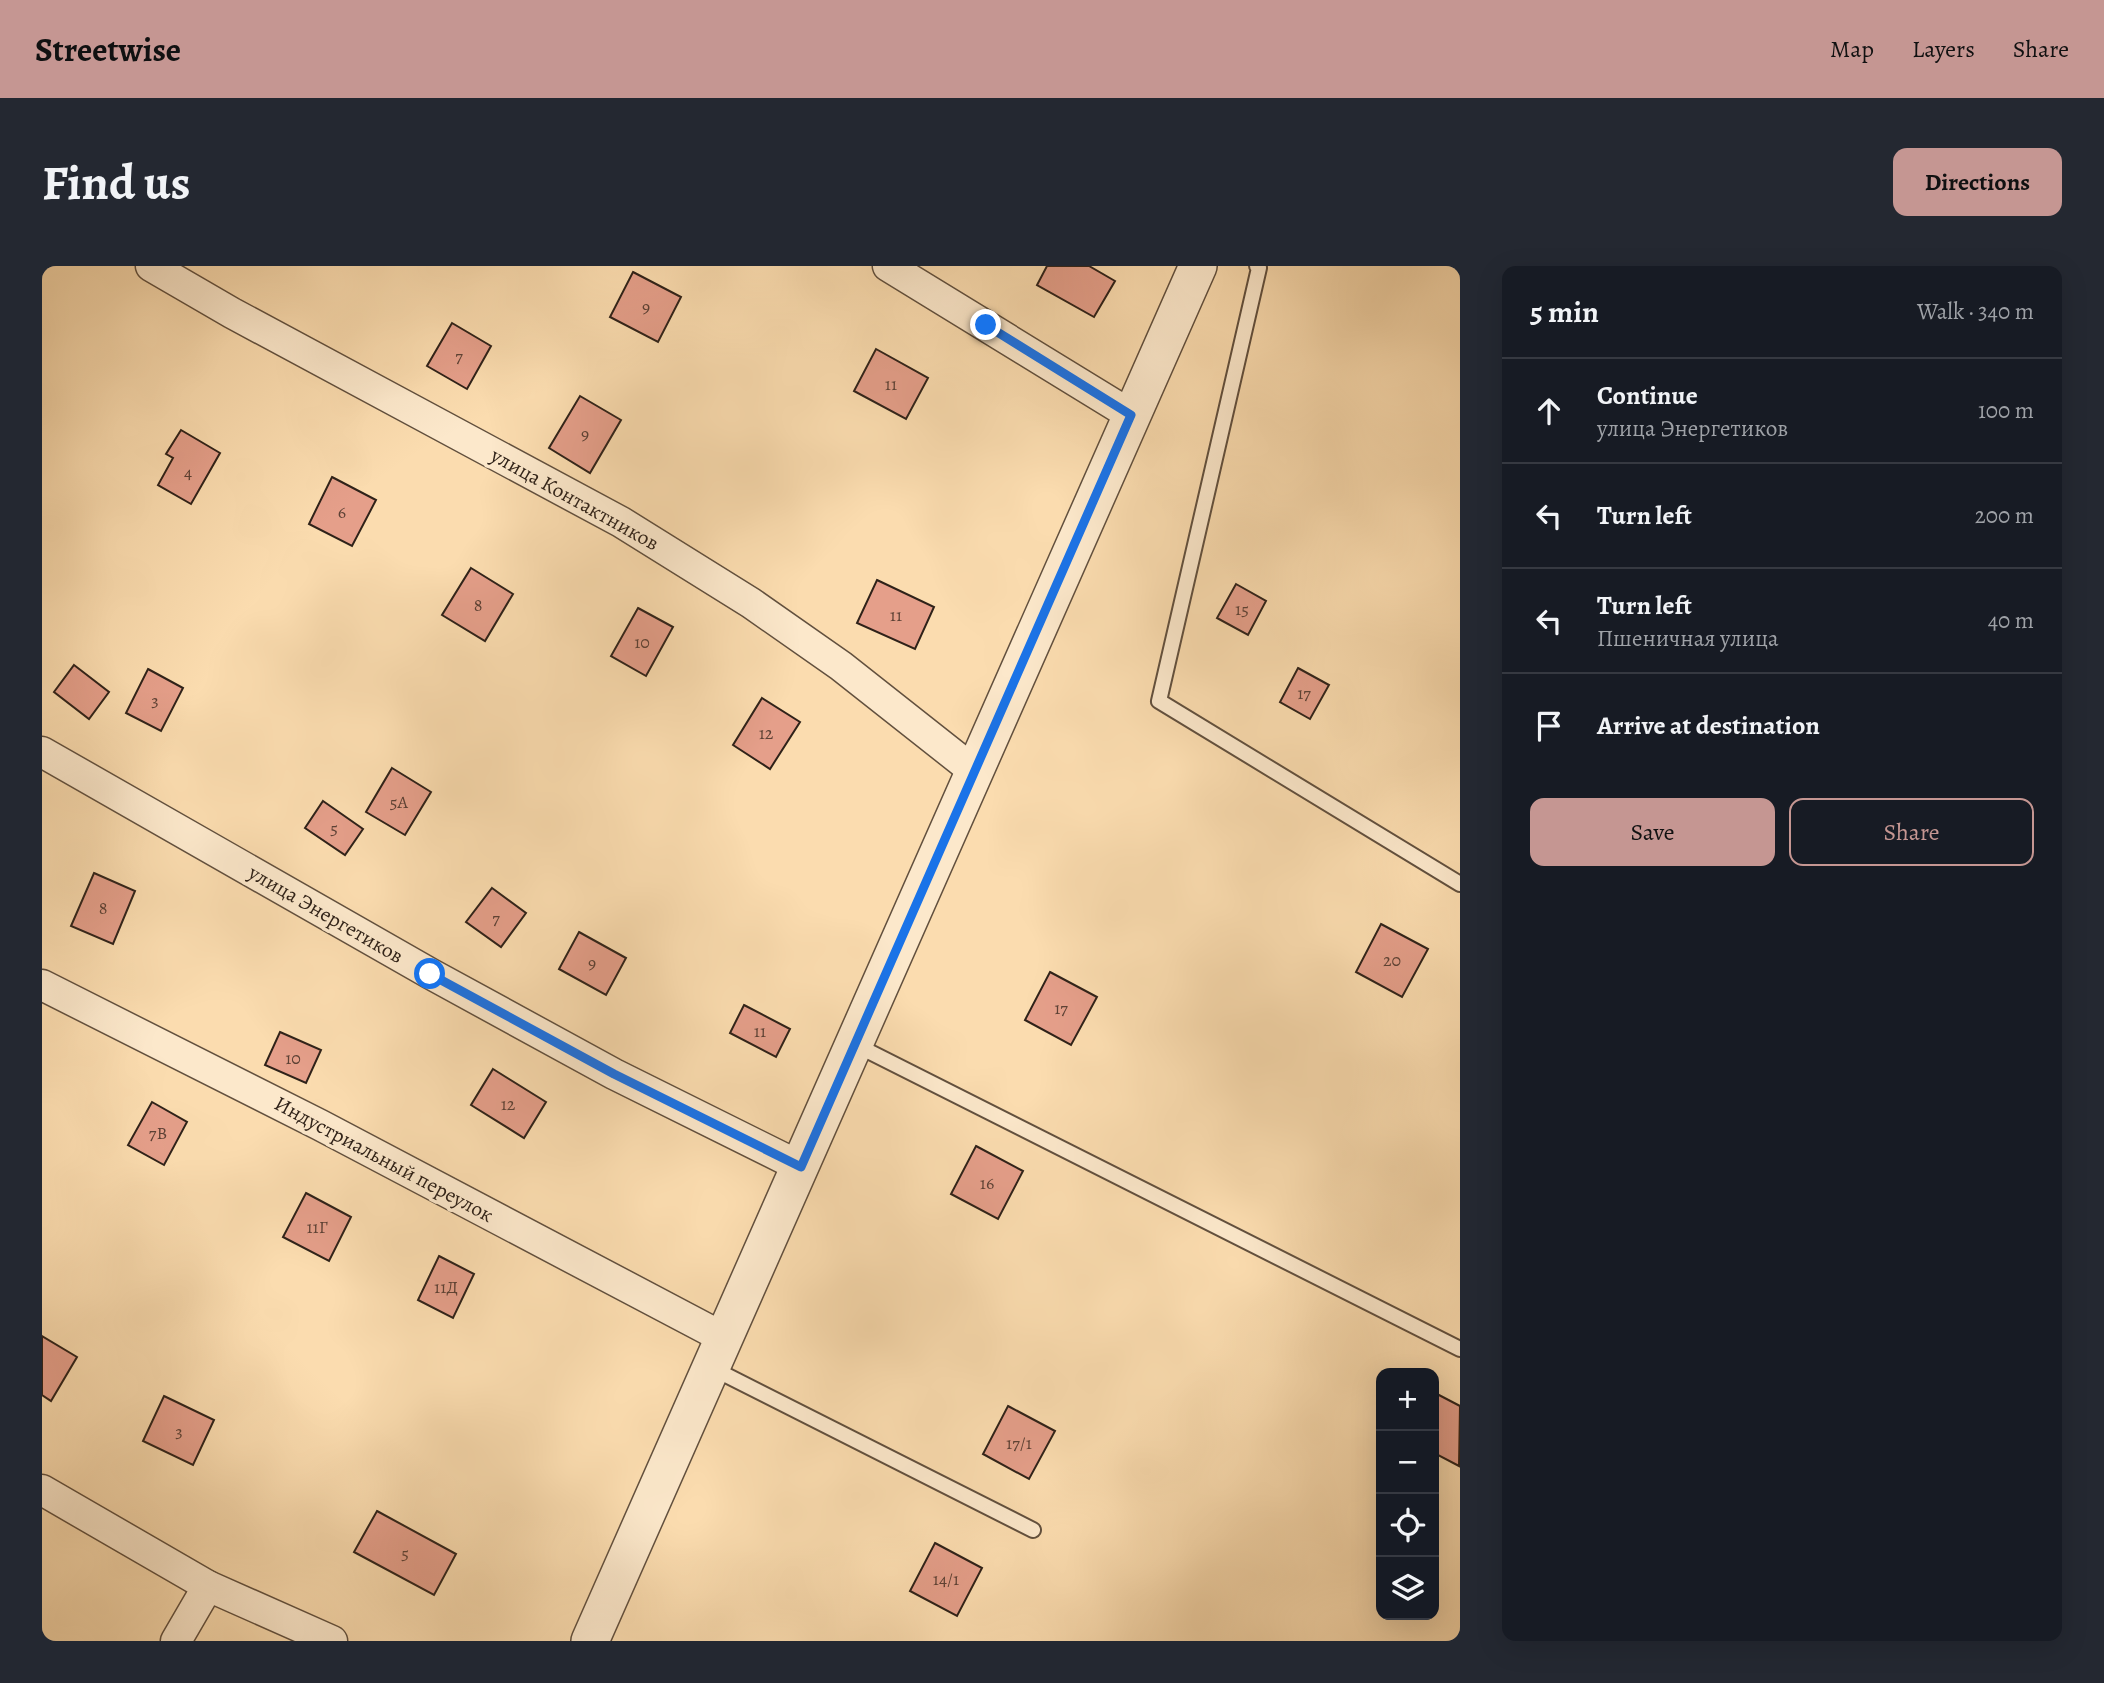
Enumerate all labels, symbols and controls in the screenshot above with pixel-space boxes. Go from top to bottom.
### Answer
text: Streetwise [35,27,181,72]
text: Map [1830,33,1874,65]
text: Layers [1912,33,1975,65]
text: Share [2013,33,2069,65]
button: Directions [1893,148,2062,216]
text: Find us [42,149,190,216]
text: 5 min [1530,292,1599,332]
house number: 9 [642,295,650,319]
text: Walk · 340 m [1917,296,2034,327]
route end [970,309,1001,340]
house number: 7 [455,344,463,368]
house number: 11 [885,372,897,396]
text: Continue [1597,378,1698,413]
icon: ahead [1530,392,1568,430]
text: 100 m [1978,395,2034,426]
text: улица Энергетиков [1597,413,1788,444]
house number: 9 [581,422,589,446]
street label: улица Контактников [485,441,664,557]
house number: 4 [184,460,192,484]
icon: left [1530,497,1568,535]
text: Turn left [1597,498,1692,533]
house number: 6 [338,500,346,524]
text: 200 m [1975,500,2034,531]
text: Turn left [1597,588,1692,623]
house number: 8 [474,593,482,617]
house number: 15 [1235,597,1249,621]
icon: left [1530,602,1568,640]
house number: 11 [890,603,902,627]
text: 40 m [1988,605,2034,636]
text: Пшеничная улица [1597,623,1779,654]
house number: 10 [634,630,650,654]
house number: 17 [1297,681,1311,705]
house number: 3 [151,688,159,712]
icon: arrive [1530,707,1568,745]
text: Arrive at destination [1597,708,1820,743]
house number: 12 [759,721,774,745]
house number: 5А [390,790,409,814]
button: Save [1530,798,1775,866]
button: Share [1789,798,2034,866]
house number: 5 [330,816,338,840]
street label: улица Энергетиков [243,858,409,970]
house number: 8 [99,896,107,920]
house number: 7 [492,906,500,930]
house number: 20 [1383,948,1401,972]
house number: 9 [588,951,596,975]
route start [414,958,445,989]
house number: 17 [1054,996,1068,1020]
house number: 11 [754,1019,766,1043]
house number: 10 [285,1046,301,1070]
street label: Индустриальный переулок [269,1089,499,1229]
house number: 12 [501,1092,516,1116]
house number: 7В [149,1121,167,1145]
house number: 16 [980,1171,994,1195]
house number: 11Г [306,1215,328,1239]
house number: 11Д [434,1275,458,1299]
map controls [1376,1368,1439,1620]
button: + [1376,1368,1439,1431]
house number: 3 [175,1419,183,1443]
house number: 17/1 [1006,1431,1032,1455]
button: − [1376,1431,1439,1494]
button: locate [1376,1494,1439,1557]
house number: 5 [401,1541,409,1565]
button: layers [1376,1557,1439,1620]
house number: 14/1 [933,1567,959,1591]

